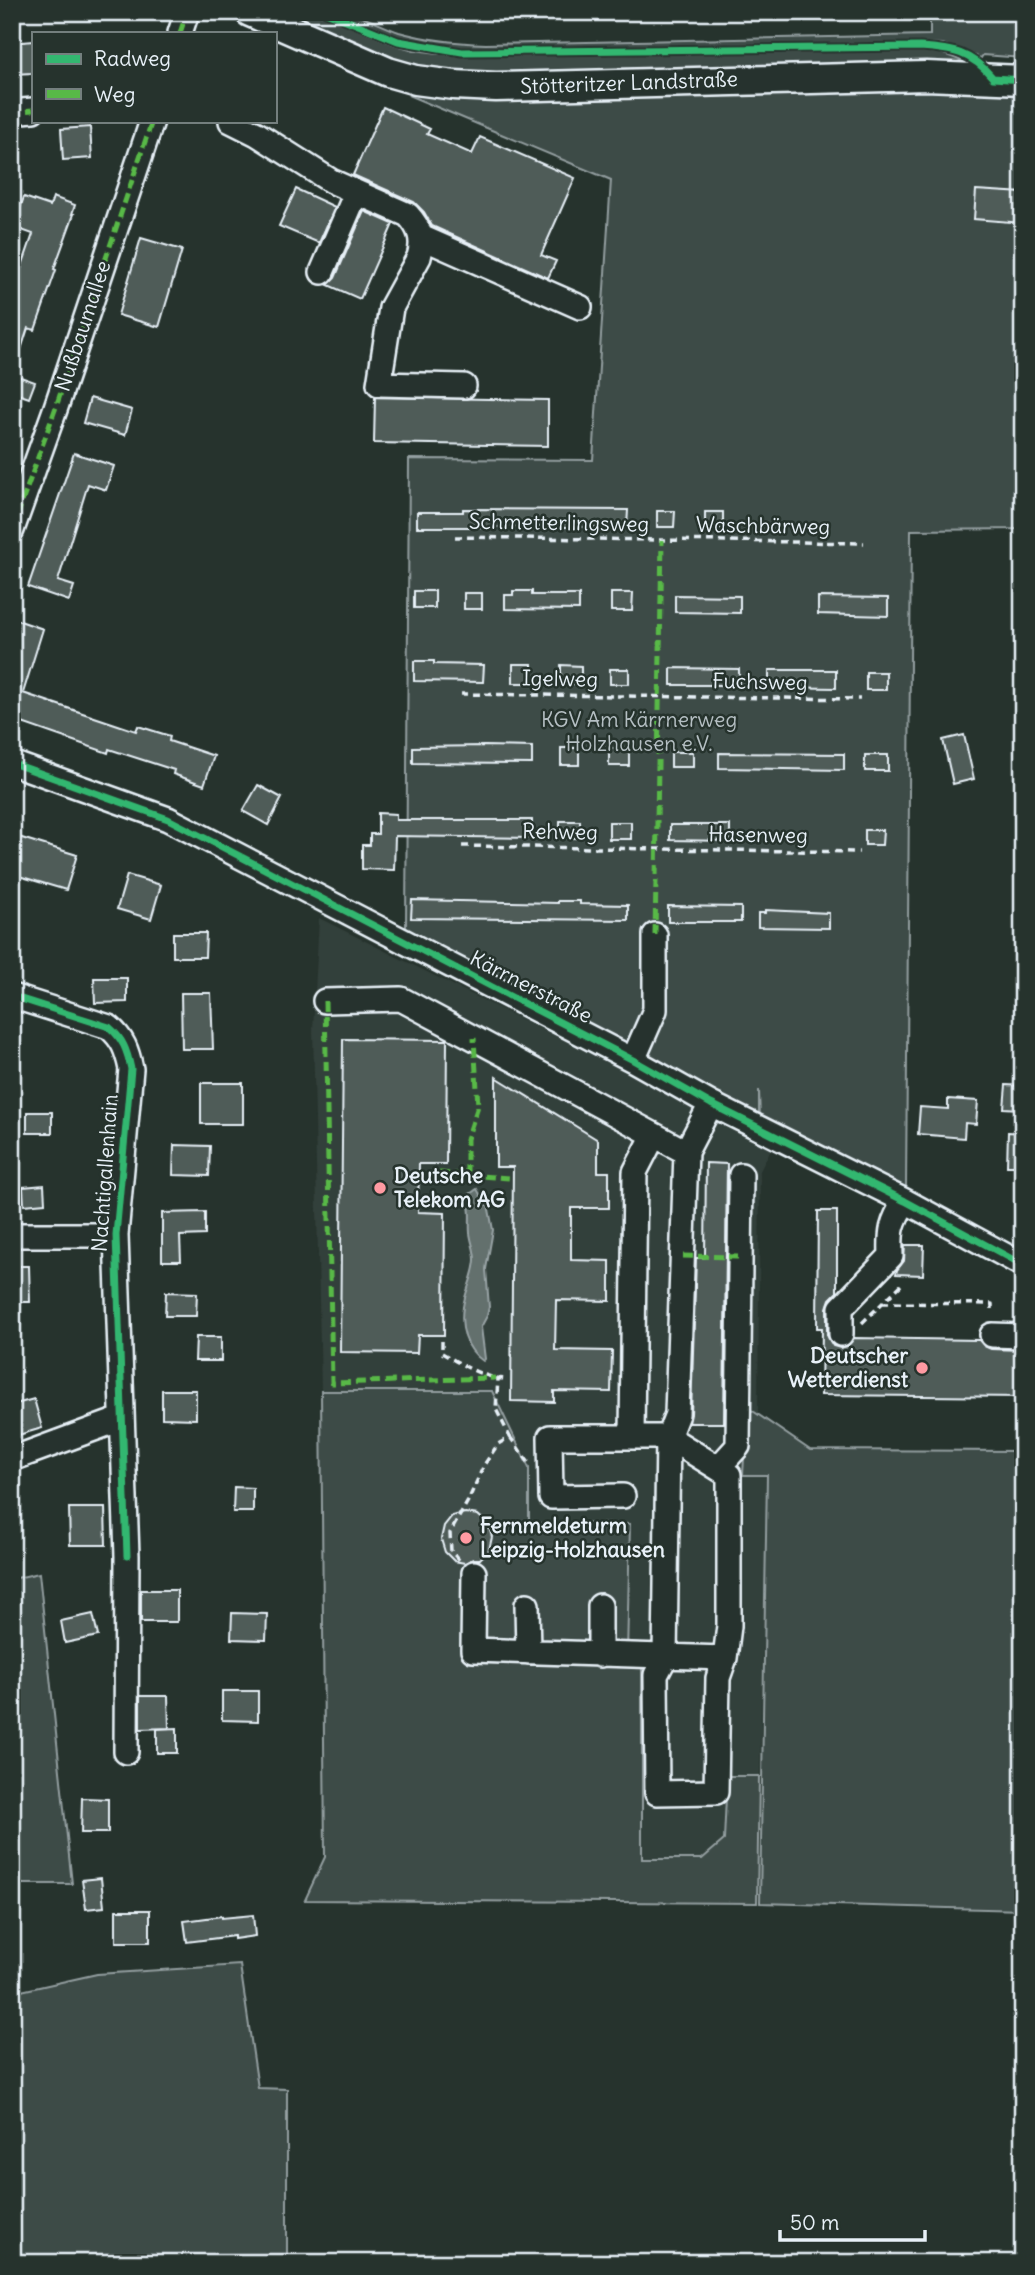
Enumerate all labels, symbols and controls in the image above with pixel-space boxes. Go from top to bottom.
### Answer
legend [32,32,276,122]
text: Radweg [94,45,171,72]
street label: Stötteritzer Landstraße [520,65,738,100]
text: Weg [94,81,135,108]
street label: Nußbaumallee [49,257,116,395]
street label: Schmetterlingsweg [469,507,649,538]
street label: Waschbärweg [696,511,830,540]
street label: Igelweg [522,664,598,693]
street label: Fuchsweg [712,667,808,696]
park label: KGV Am Kärrnerweg Holzhausen e.V. [541,706,737,757]
street label: Rehweg [522,817,598,846]
street label: Hasenweg [708,820,808,849]
street label: Kärrnerstraße [466,944,597,1029]
street label: Nachtigallenhain [86,1093,123,1253]
place label: Deutsche Telekom AG [394,1162,505,1213]
marker: Deutsche Telekom AG [372,1180,388,1196]
place label: Deutscher Wetterdienst [788,1342,909,1393]
marker: Deutscher Wetterdienst [914,1360,930,1376]
place label: Fernmeldeturm Leipzig-Holzhausen [480,1512,665,1563]
marker: Fernmeldeturm Leipzig-Holzhausen [458,1530,474,1546]
scale bar [780,2198,925,2242]
text: 50 m [790,2209,839,2236]

